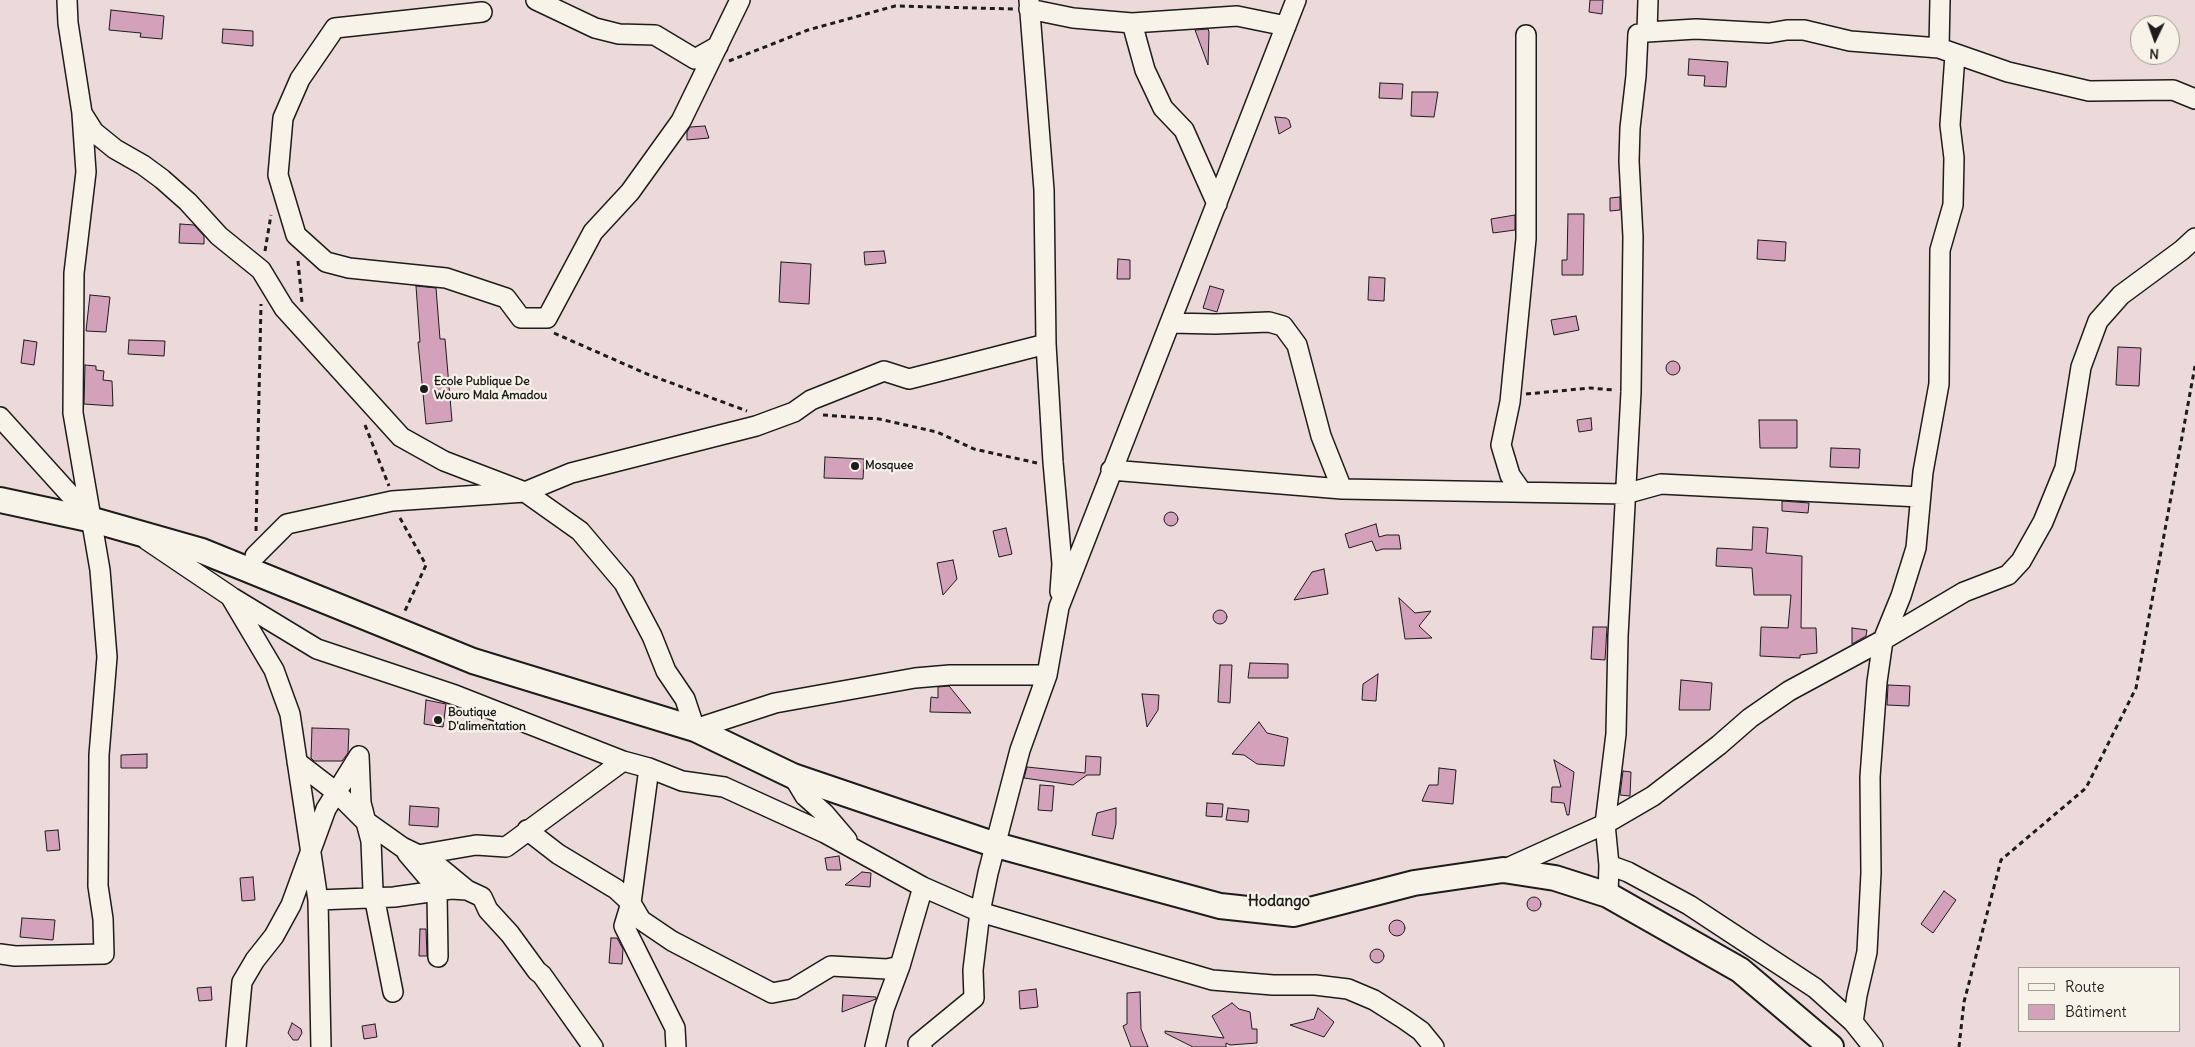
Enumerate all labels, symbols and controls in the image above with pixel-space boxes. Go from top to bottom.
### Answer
north arrow [2130,15,2180,65]
text: N [2149,45,2160,63]
place label: Ecole Publique De Wouro Mala Amadou [434,375,547,403]
marker: Ecole Publique De Wouro Mala Amadou [418,383,430,395]
place label: Mosquee [865,459,913,473]
marker: Mosquee [849,460,861,472]
place label: Boutique D'alimentation [448,706,526,734]
marker: Boutique D'alimentation [432,714,444,726]
district label: Hodango [1248,893,1310,911]
legend [2018,967,2180,1032]
text: Route [2065,977,2105,996]
text: Bâtiment [2065,1002,2127,1021]

